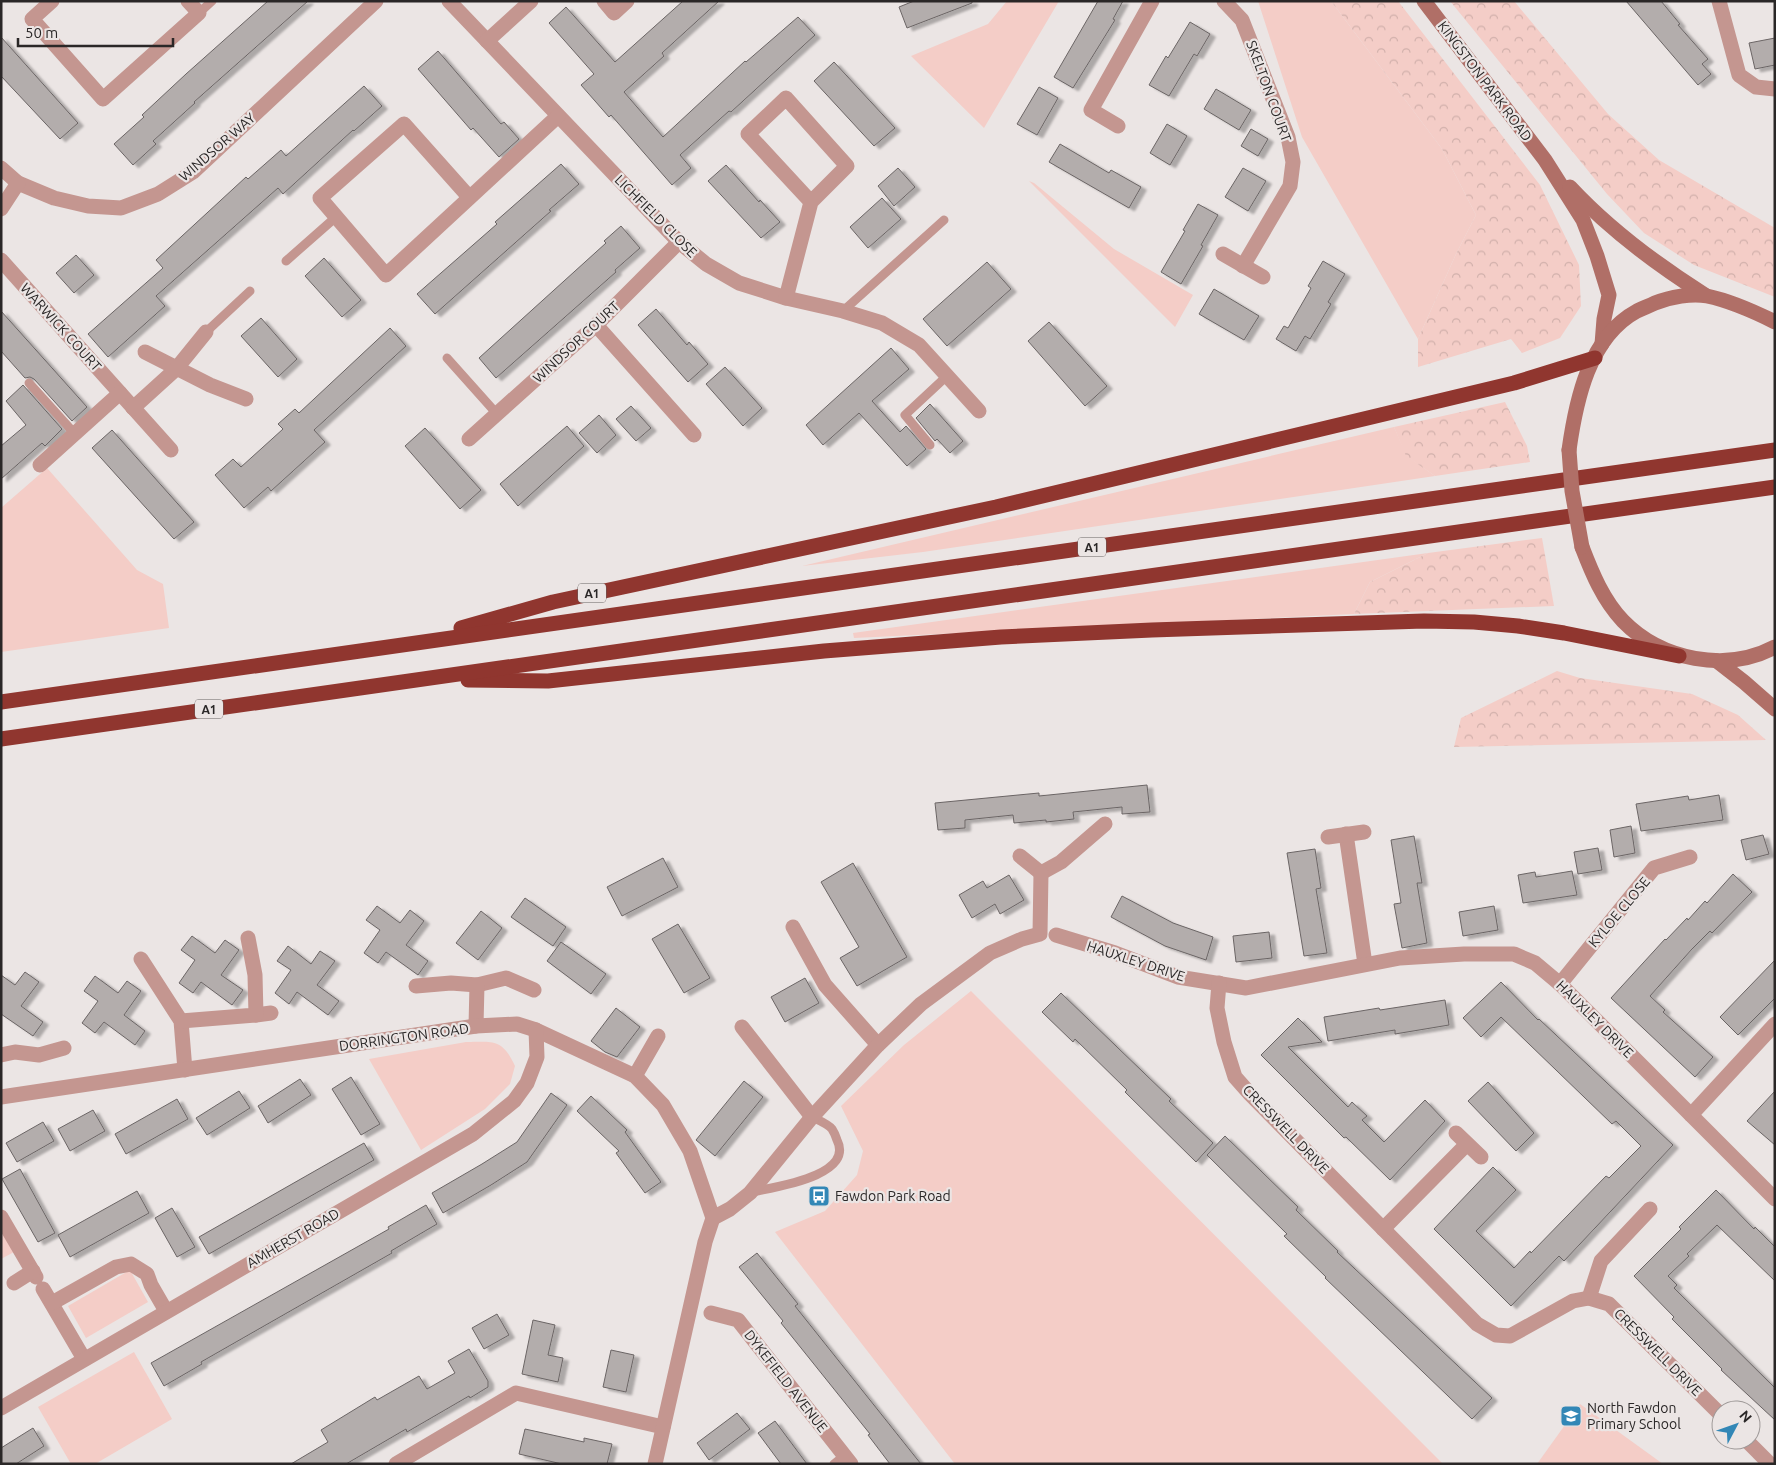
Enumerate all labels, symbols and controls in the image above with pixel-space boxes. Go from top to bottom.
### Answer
scale bar [18,15,172,47]
street label: KINGSTON PARK ROAD [1435,18,1535,144]
text: 50 m [25,24,58,41]
street label: SKELTON COURT [1243,38,1295,144]
street label: WINDSOR WAY [176,110,258,184]
street label: LICHFIELD CLOSE [612,172,700,260]
street label: WARWICK COURT [17,280,105,374]
street label: WINDSOR COURT [530,298,623,386]
road number: A1 [1078,538,1106,556]
road number: A1 [578,584,606,602]
road number: A1 [195,700,223,719]
street label: KYLOE CLOSE [1585,873,1653,950]
street label: HAUXLEY DRIVE [1085,938,1187,984]
street label: HAUXLEY DRIVE [1553,977,1637,1061]
street label: DORRINGTON ROAD [338,1020,470,1054]
street label: CRESSWELL DRIVE [1240,1081,1333,1177]
bus stop icon: Fawdon Park Road [807,1184,831,1208]
place label: Fawdon Park Road [835,1188,951,1204]
street label: AMHERST ROAD [244,1205,342,1271]
street label: CRESSWELL DRIVE [1611,1305,1705,1399]
street label: DYKEFIELD AVENUE [741,1327,831,1435]
place label: North Fawdon Primary School [1587,1400,1681,1432]
north arrow [1711,1400,1761,1450]
school or university icon: North Fawdon Primary School [1559,1404,1583,1428]
text: N [1736,1407,1755,1426]

